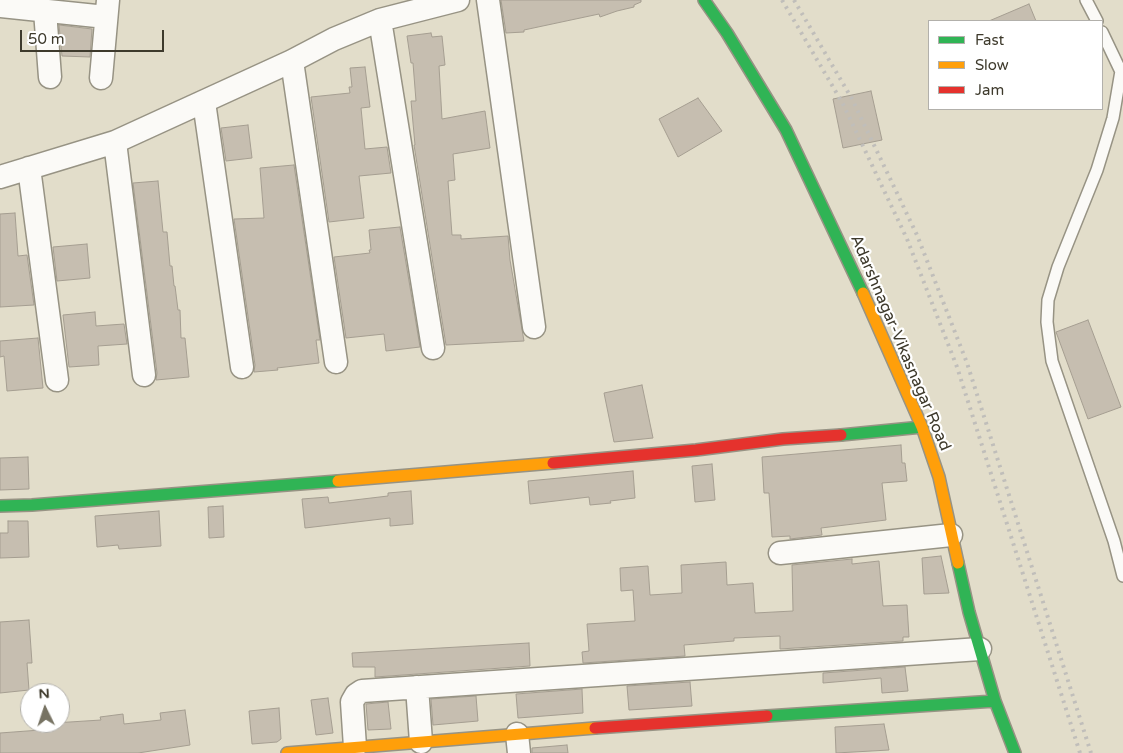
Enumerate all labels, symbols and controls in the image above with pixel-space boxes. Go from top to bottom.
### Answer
scale bar [22,20,166,52]
legend [928,20,1103,110]
text: 50 m [28,30,65,48]
text: Fast [975,31,1004,49]
text: Slow [975,56,1009,74]
text: Jam [975,81,1004,99]
street label: Adarshnagar-Vikasnagar Road [846,232,954,454]
north arrow [20,683,70,733]
text: N [38,685,50,702]

